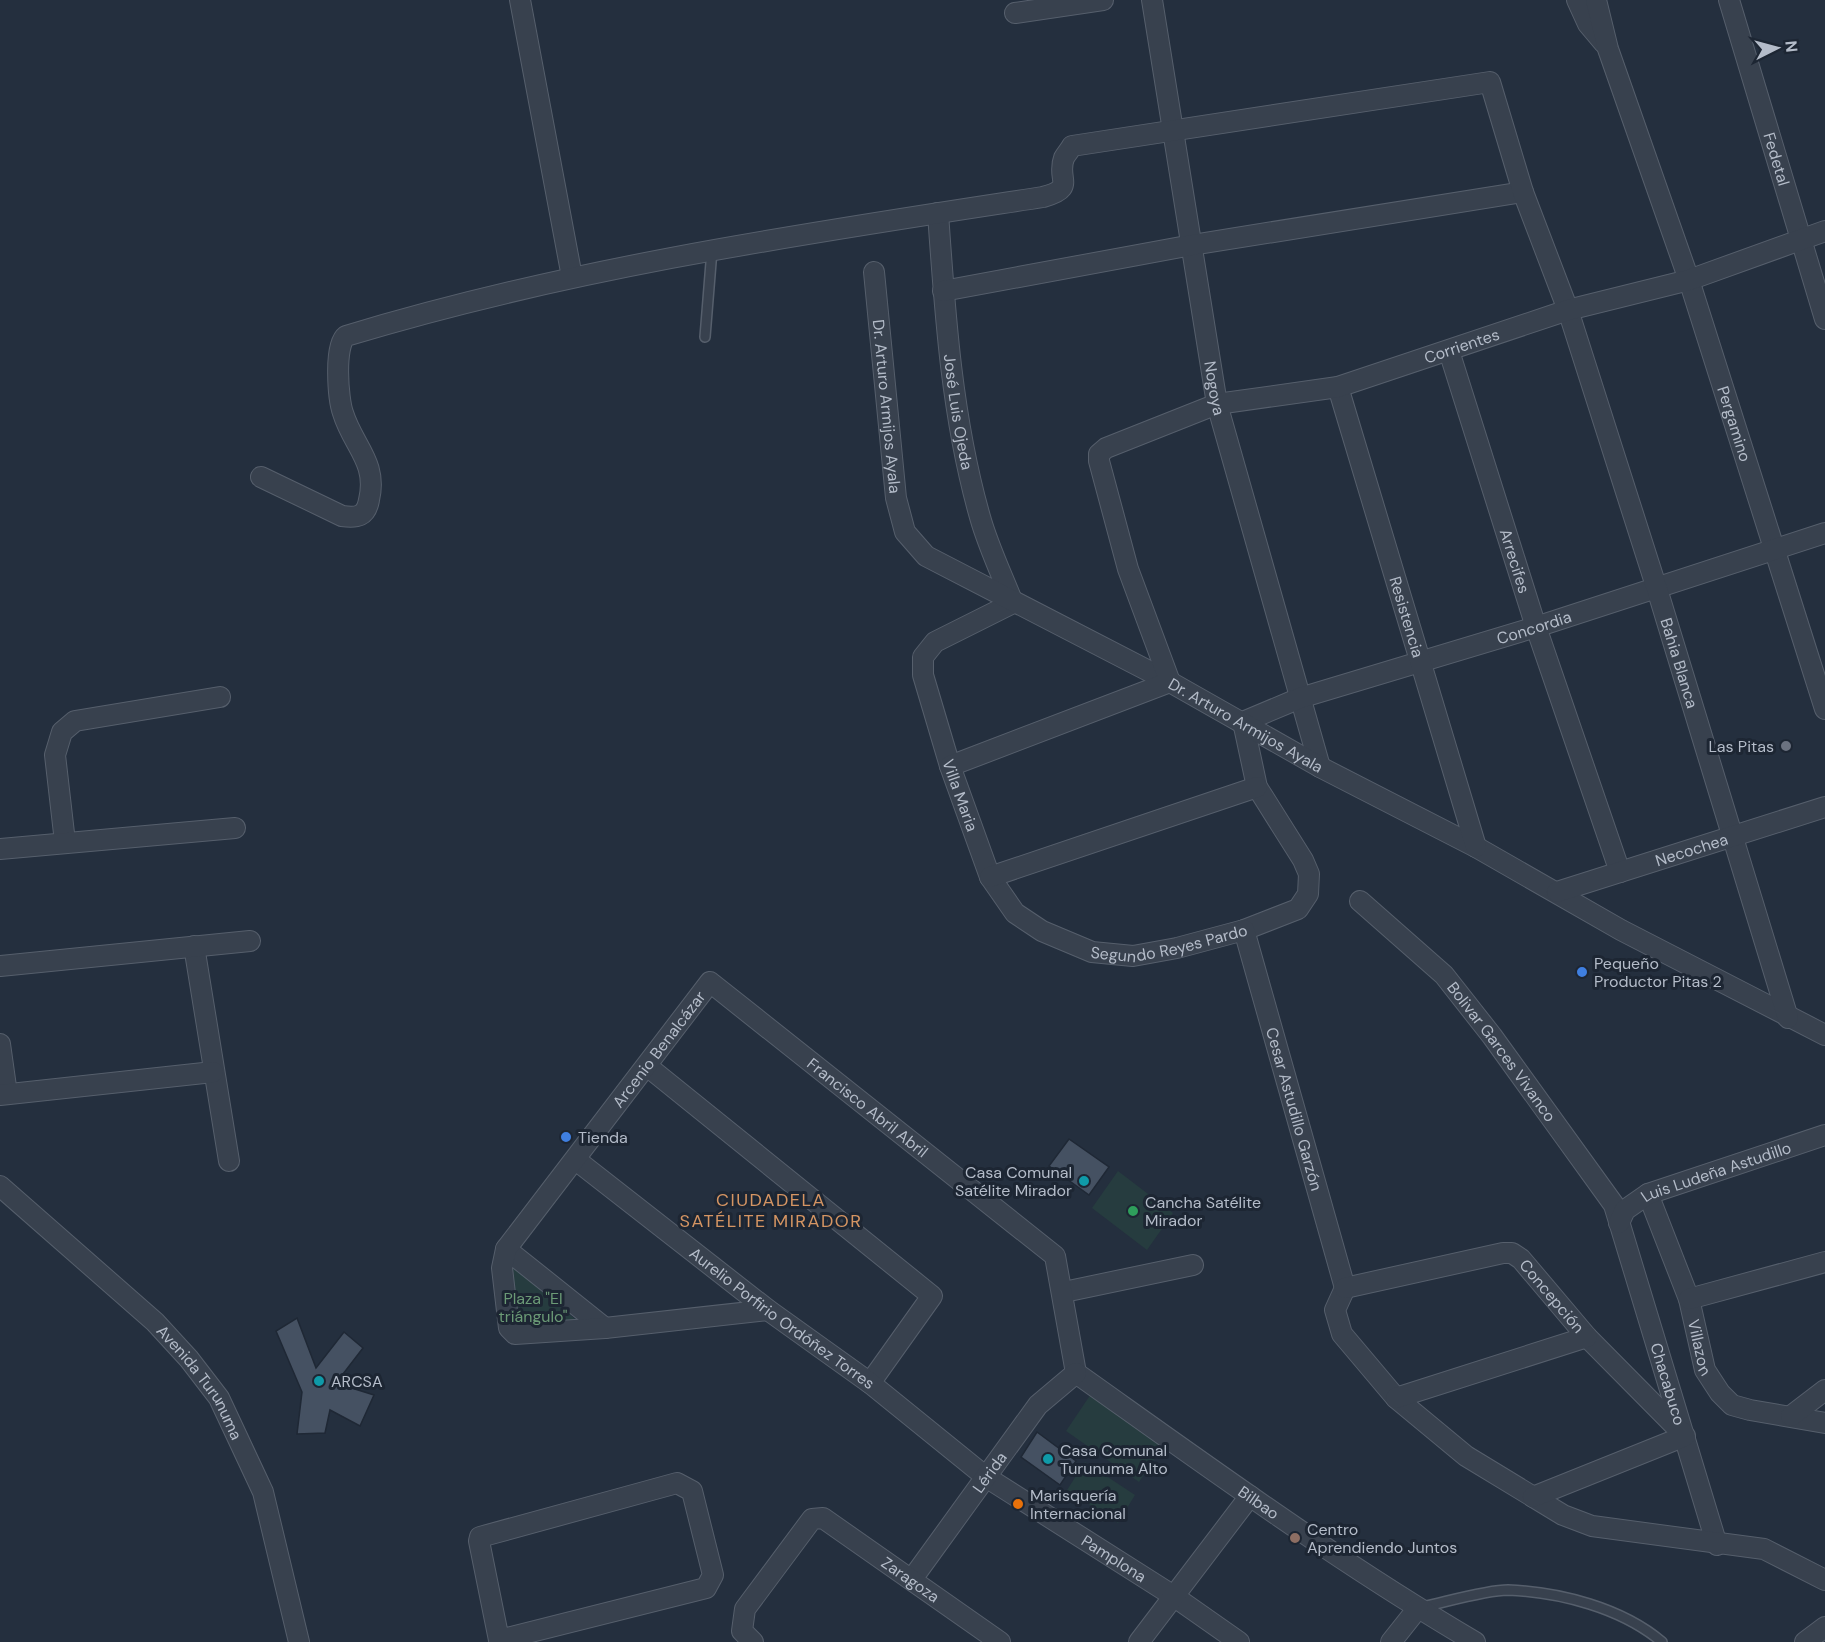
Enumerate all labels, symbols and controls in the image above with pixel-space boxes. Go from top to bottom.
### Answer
north arrow [1747,18,1807,78]
text: N [1780,40,1802,53]
street label: Fedetal [1758,130,1794,188]
street label: Dr. Arturo Armijos Ayala [868,319,905,494]
street label: Corrientes [1421,324,1502,368]
street label: José Luis Ojeda [939,353,978,472]
street label: Nogoya [1199,359,1230,418]
street label: Pergamino [1712,383,1756,464]
street label: Arrecifes [1495,526,1535,596]
street label: Resistencia [1384,574,1429,660]
street label: Concordia [1494,606,1574,649]
street label: Bahia Blanca [1655,615,1703,711]
street label: Dr. Arturo Armijos Ayala [1165,673,1327,778]
place label: Las Pitas [1708,736,1774,757]
marker: Las Pitas [1779,739,1793,753]
street label: Villa Maria [938,757,983,834]
street label: Necochea [1653,829,1730,871]
street label: Segundo Reyes Pardo [1090,920,1250,967]
place label: Pequeño Productor Pitas 2 [1594,953,1722,992]
marker: Pequeño Productor Pitas 2 [1575,965,1589,979]
street label: Bolivar Garces Vivanco [1442,978,1561,1126]
street label: Arcenio Benalcázar [608,987,710,1112]
street label: Cesar Astudillo Garzón [1261,1025,1327,1193]
street label: Francisco Abril Abril [803,1053,932,1162]
place label: Tienda [578,1127,628,1148]
marker: Tienda [559,1130,573,1144]
street label: Luis Ludeña Astudillo [1637,1137,1794,1207]
place label: Casa Comunal Satélite Mirador [955,1162,1072,1201]
marker: Casa Comunal Satélite Mirador [1077,1174,1091,1188]
district label: CIUDADELA SATÉLITE MIRADOR [680,1188,863,1233]
place label: Cancha Satélite Mirador [1145,1192,1261,1231]
marker: Cancha Satélite Mirador [1126,1204,1140,1218]
street label: Aurelio Porfirio Ordóñez Torres [685,1243,879,1394]
street label: Concepción [1515,1255,1589,1337]
park label: Plaza "El triángulo" [498,1288,568,1327]
street label: Villazon [1683,1317,1716,1380]
street label: Avenida Turunuma [152,1321,247,1443]
street label: Chacabuco [1645,1340,1690,1428]
place label: ARCSA [331,1371,383,1392]
marker: ARCSA [312,1374,326,1388]
place label: Casa Comunal Turunuma Alto [1060,1440,1168,1479]
street label: Lérida [968,1448,1012,1497]
marker: Casa Comunal Turunuma Alto [1041,1452,1055,1466]
street label: Bilbao [1234,1481,1283,1524]
place label: Marisquería Internacional [1030,1485,1126,1524]
marker: Marisquería Internacional [1011,1497,1025,1511]
place label: Centro Aprendiendo Juntos [1307,1519,1457,1558]
street label: Pamplona [1077,1530,1150,1587]
marker: Centro Aprendiendo Juntos [1288,1531,1302,1545]
street label: Zaragoza [877,1552,943,1607]

